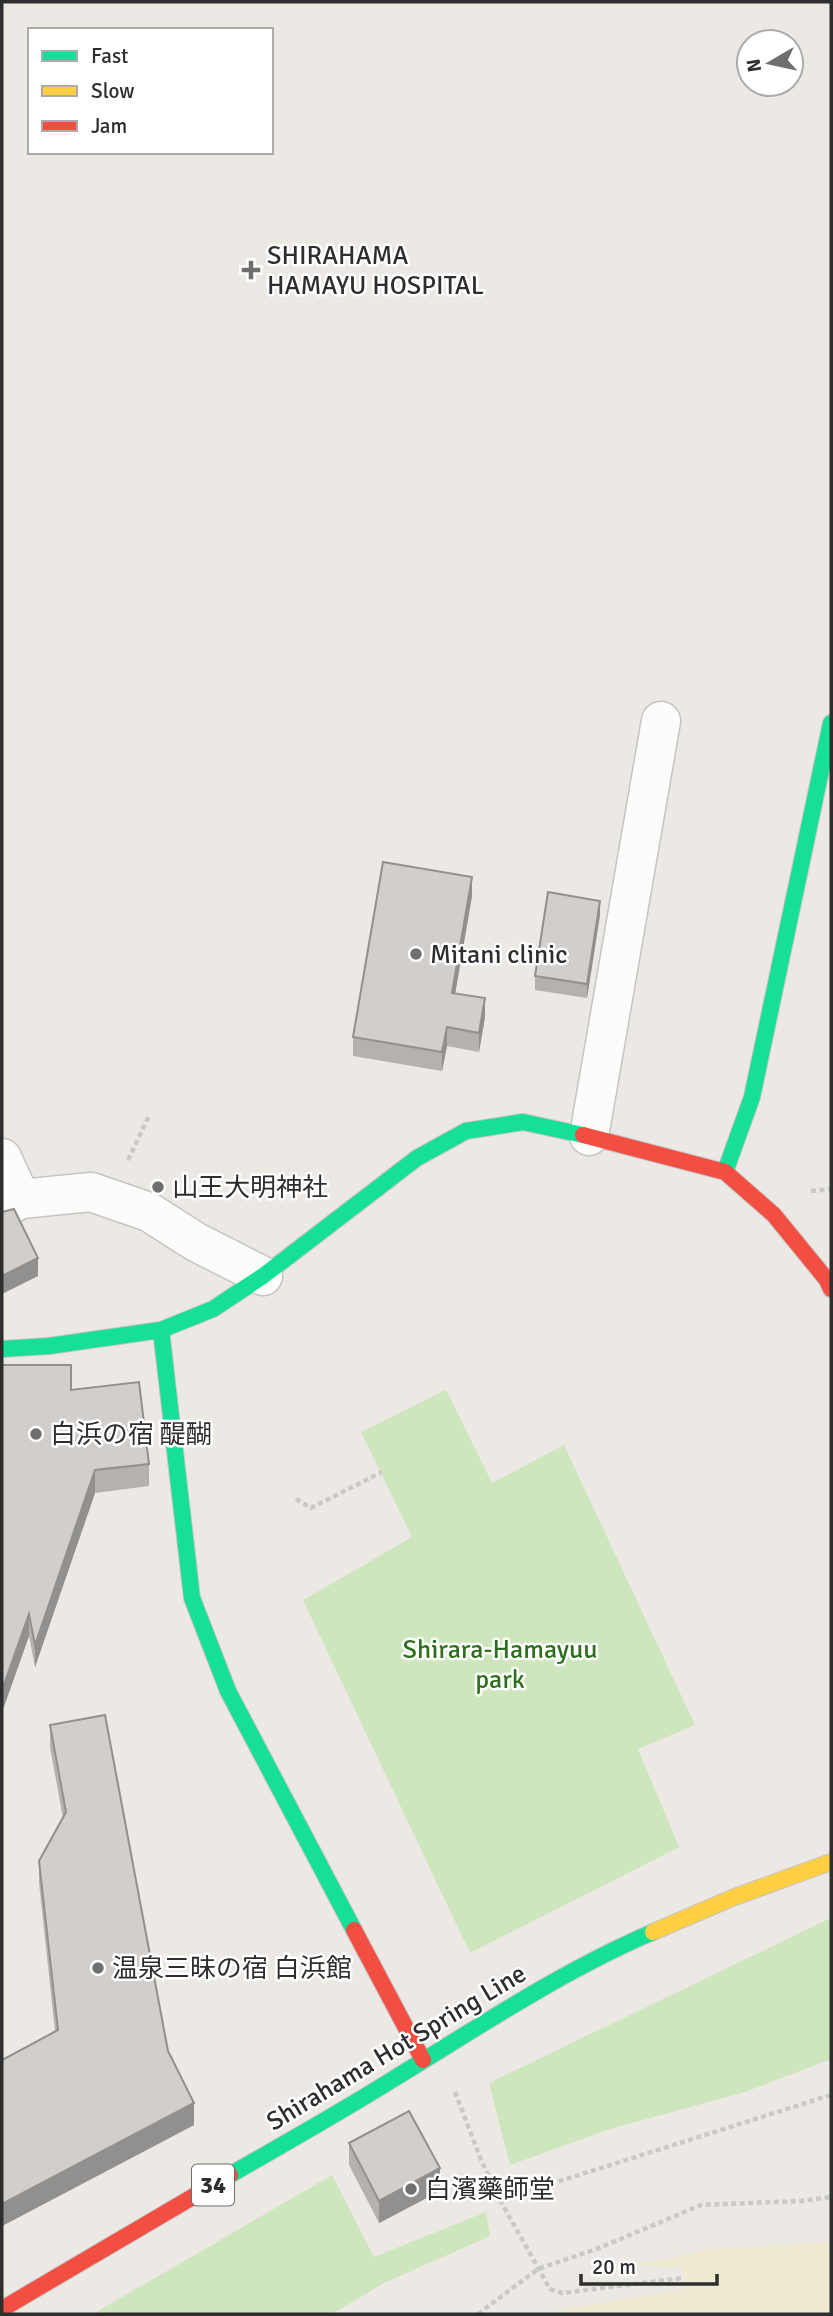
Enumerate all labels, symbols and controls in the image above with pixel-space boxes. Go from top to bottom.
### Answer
legend [28,28,273,154]
north arrow [735,28,805,98]
text: Fast [91,43,128,69]
text: N [741,57,767,74]
text: Slow [91,78,135,104]
text: Jam [91,113,127,139]
place label: SHIRAHAMA HAMAYU HOSPITAL [267,240,484,302]
marker: SHIRAHAMA HAMAYU HOSPITAL [241,260,261,280]
place label: Mitani clinic [430,939,567,971]
marker: Mitani clinic [408,946,424,962]
place label: 山王大明神社 [172,1172,328,1204]
marker: 山王大明神社 [150,1179,166,1195]
place label: 白浜の宿 醍醐 [50,1419,212,1451]
marker: 白浜の宿 醍醐 [28,1426,44,1442]
park label: Shirara-Hamayuu park [403,1634,597,1696]
place label: 温泉三昧の宿 白浜館 [112,1953,352,1985]
street label: Shirahama Hot Spring Line [261,1958,532,2138]
marker: 温泉三昧の宿 白浜館 [90,1960,106,1976]
road number: 34 [192,2164,234,2206]
place label: 白濱藥師堂 [425,2174,555,2206]
marker: 白濱藥師堂 [403,2181,419,2197]
scale bar [581,2242,718,2286]
text: 20 m [592,2254,636,2280]

